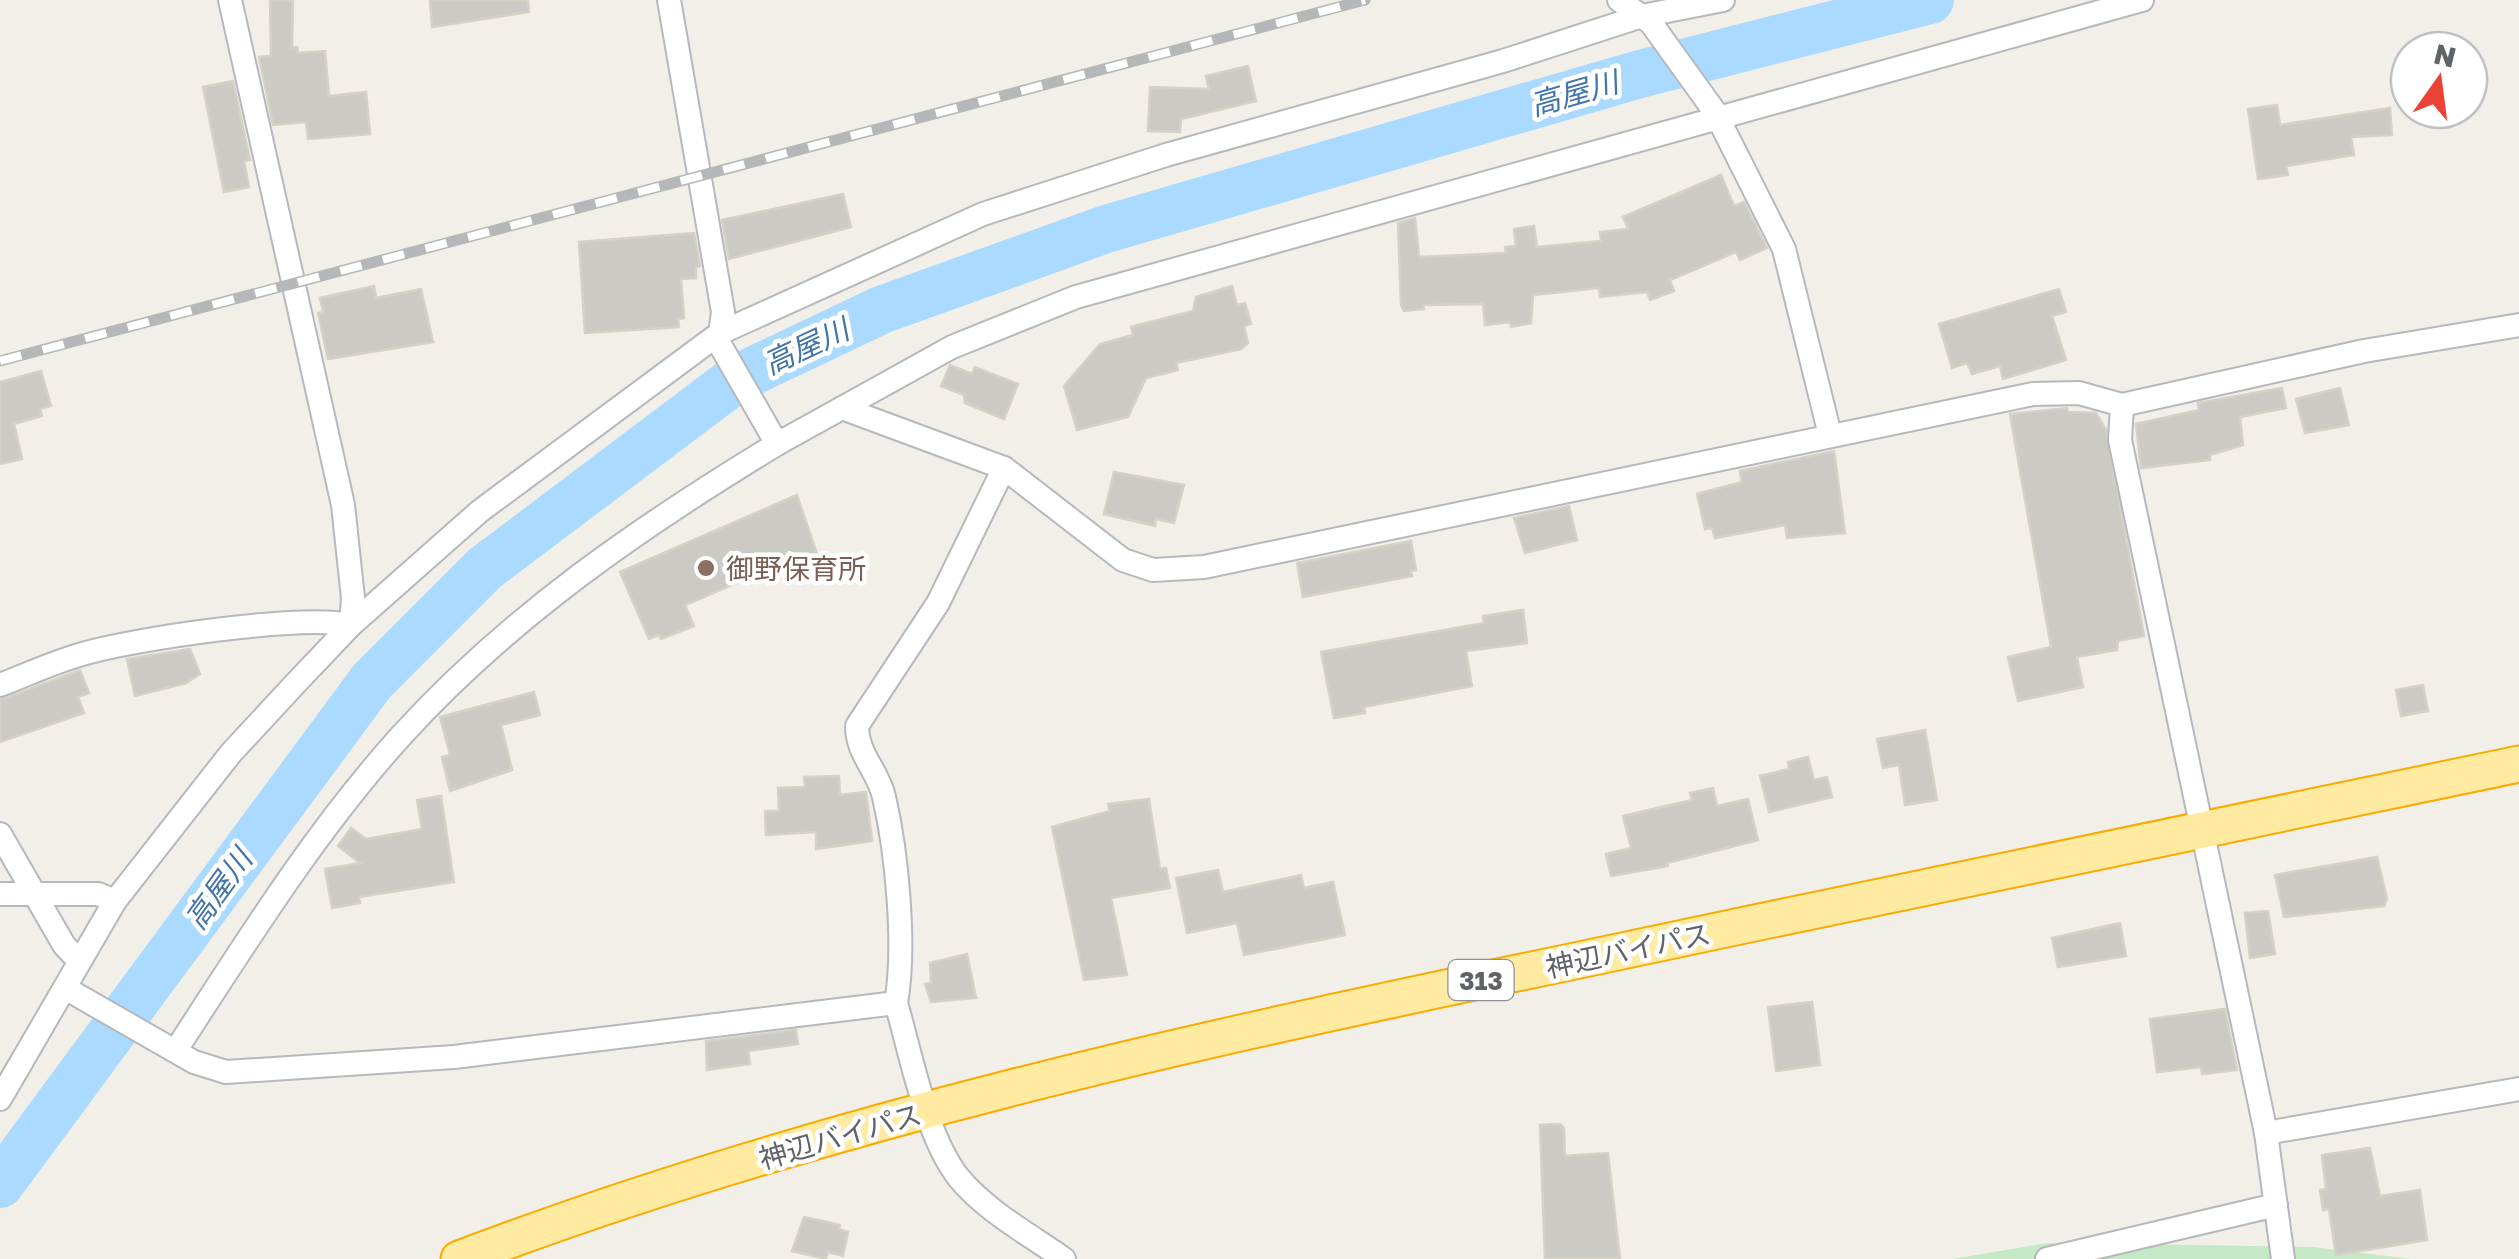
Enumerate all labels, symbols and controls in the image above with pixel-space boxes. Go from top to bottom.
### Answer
north arrow [2389,30,2489,130]
text: N [2431,37,2459,74]
water label: 高屋川 [1526,62,1625,123]
water label: 高屋川 [758,309,857,381]
place label: 御野保育所 [726,552,866,585]
marker: 御野保育所 [695,557,717,579]
water label: 高屋川 [177,840,261,936]
street label: 神辺バイパス [1543,916,1713,984]
road number: 313 [1448,960,1514,1000]
street label: 神辺バイパス [755,1097,925,1175]

